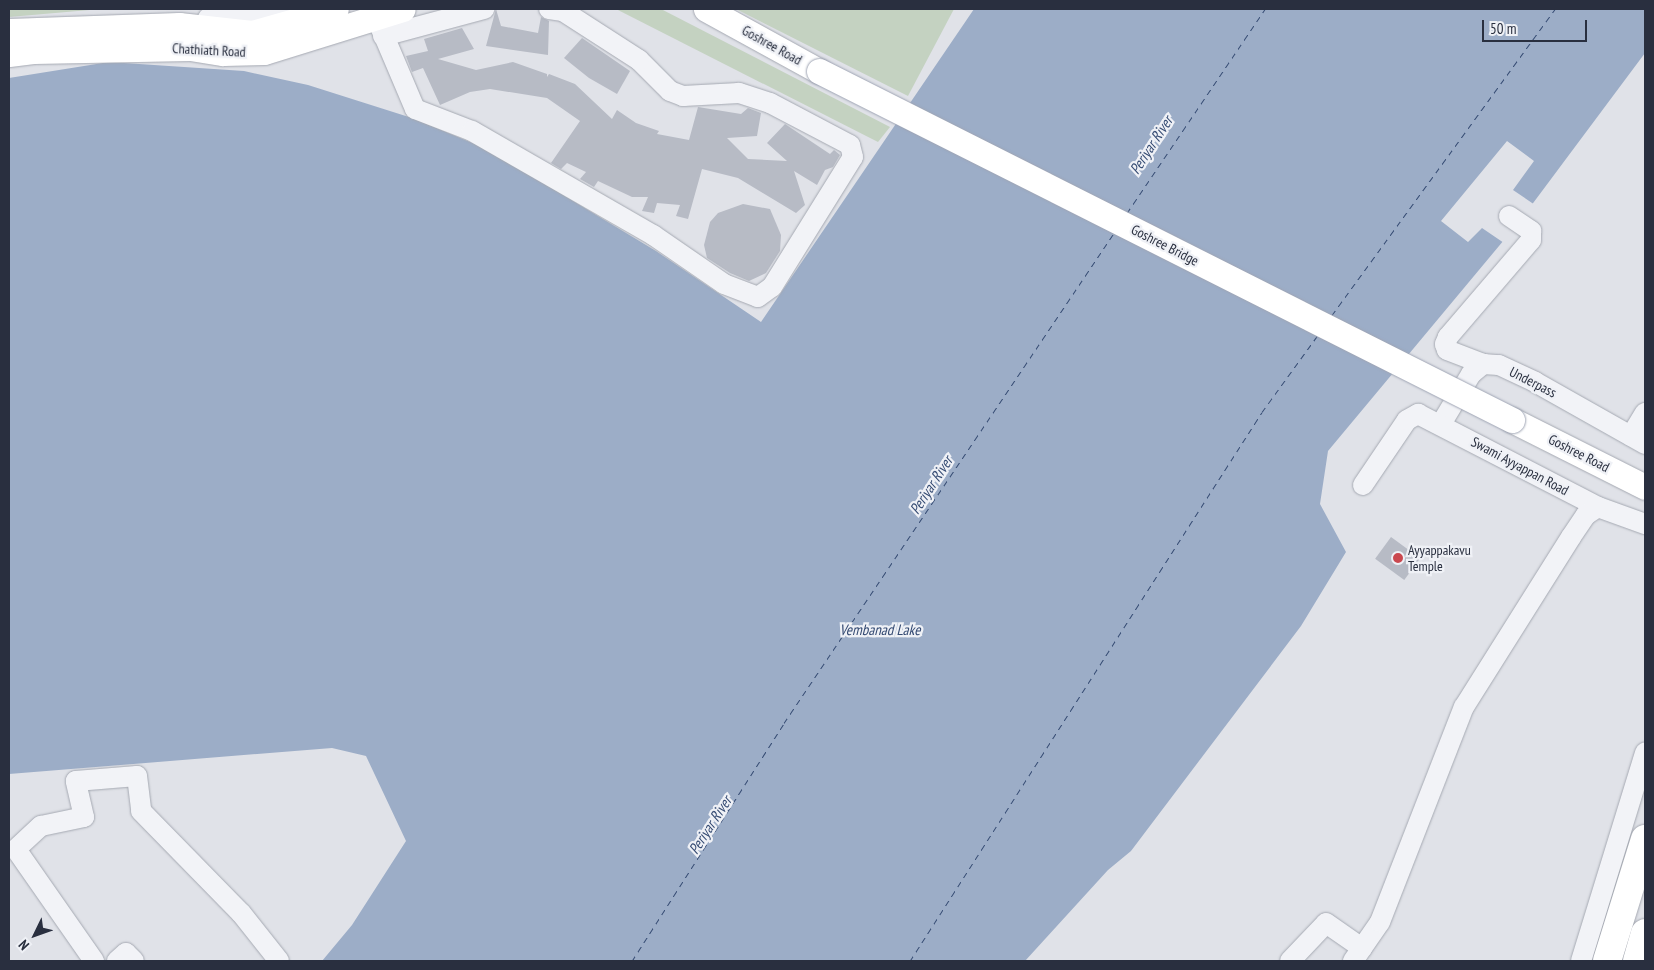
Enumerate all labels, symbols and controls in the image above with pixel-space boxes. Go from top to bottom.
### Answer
scale bar [1484,10,1589,42]
text: 50 m [1490,19,1516,38]
street label: Goshree Road [739,22,805,68]
street label: Chathiath Road [172,40,246,60]
water label: Periyar River [1126,113,1176,177]
street label: Goshree Bridge [1128,221,1202,269]
street label: Underpass [1507,363,1559,401]
street label: Goshree Road [1546,431,1612,475]
street label: Swami Ayyappan Road [1468,433,1572,499]
water label: Periyar River [906,453,956,517]
place label: Ayyappakavu Temple [1408,542,1471,574]
marker: Ayyappakavu Temple [1392,552,1404,564]
water label: Vembanad Lake [840,621,920,639]
water label: Periyar River [685,793,735,857]
north arrow [10,910,60,960]
text: N [15,936,33,954]

